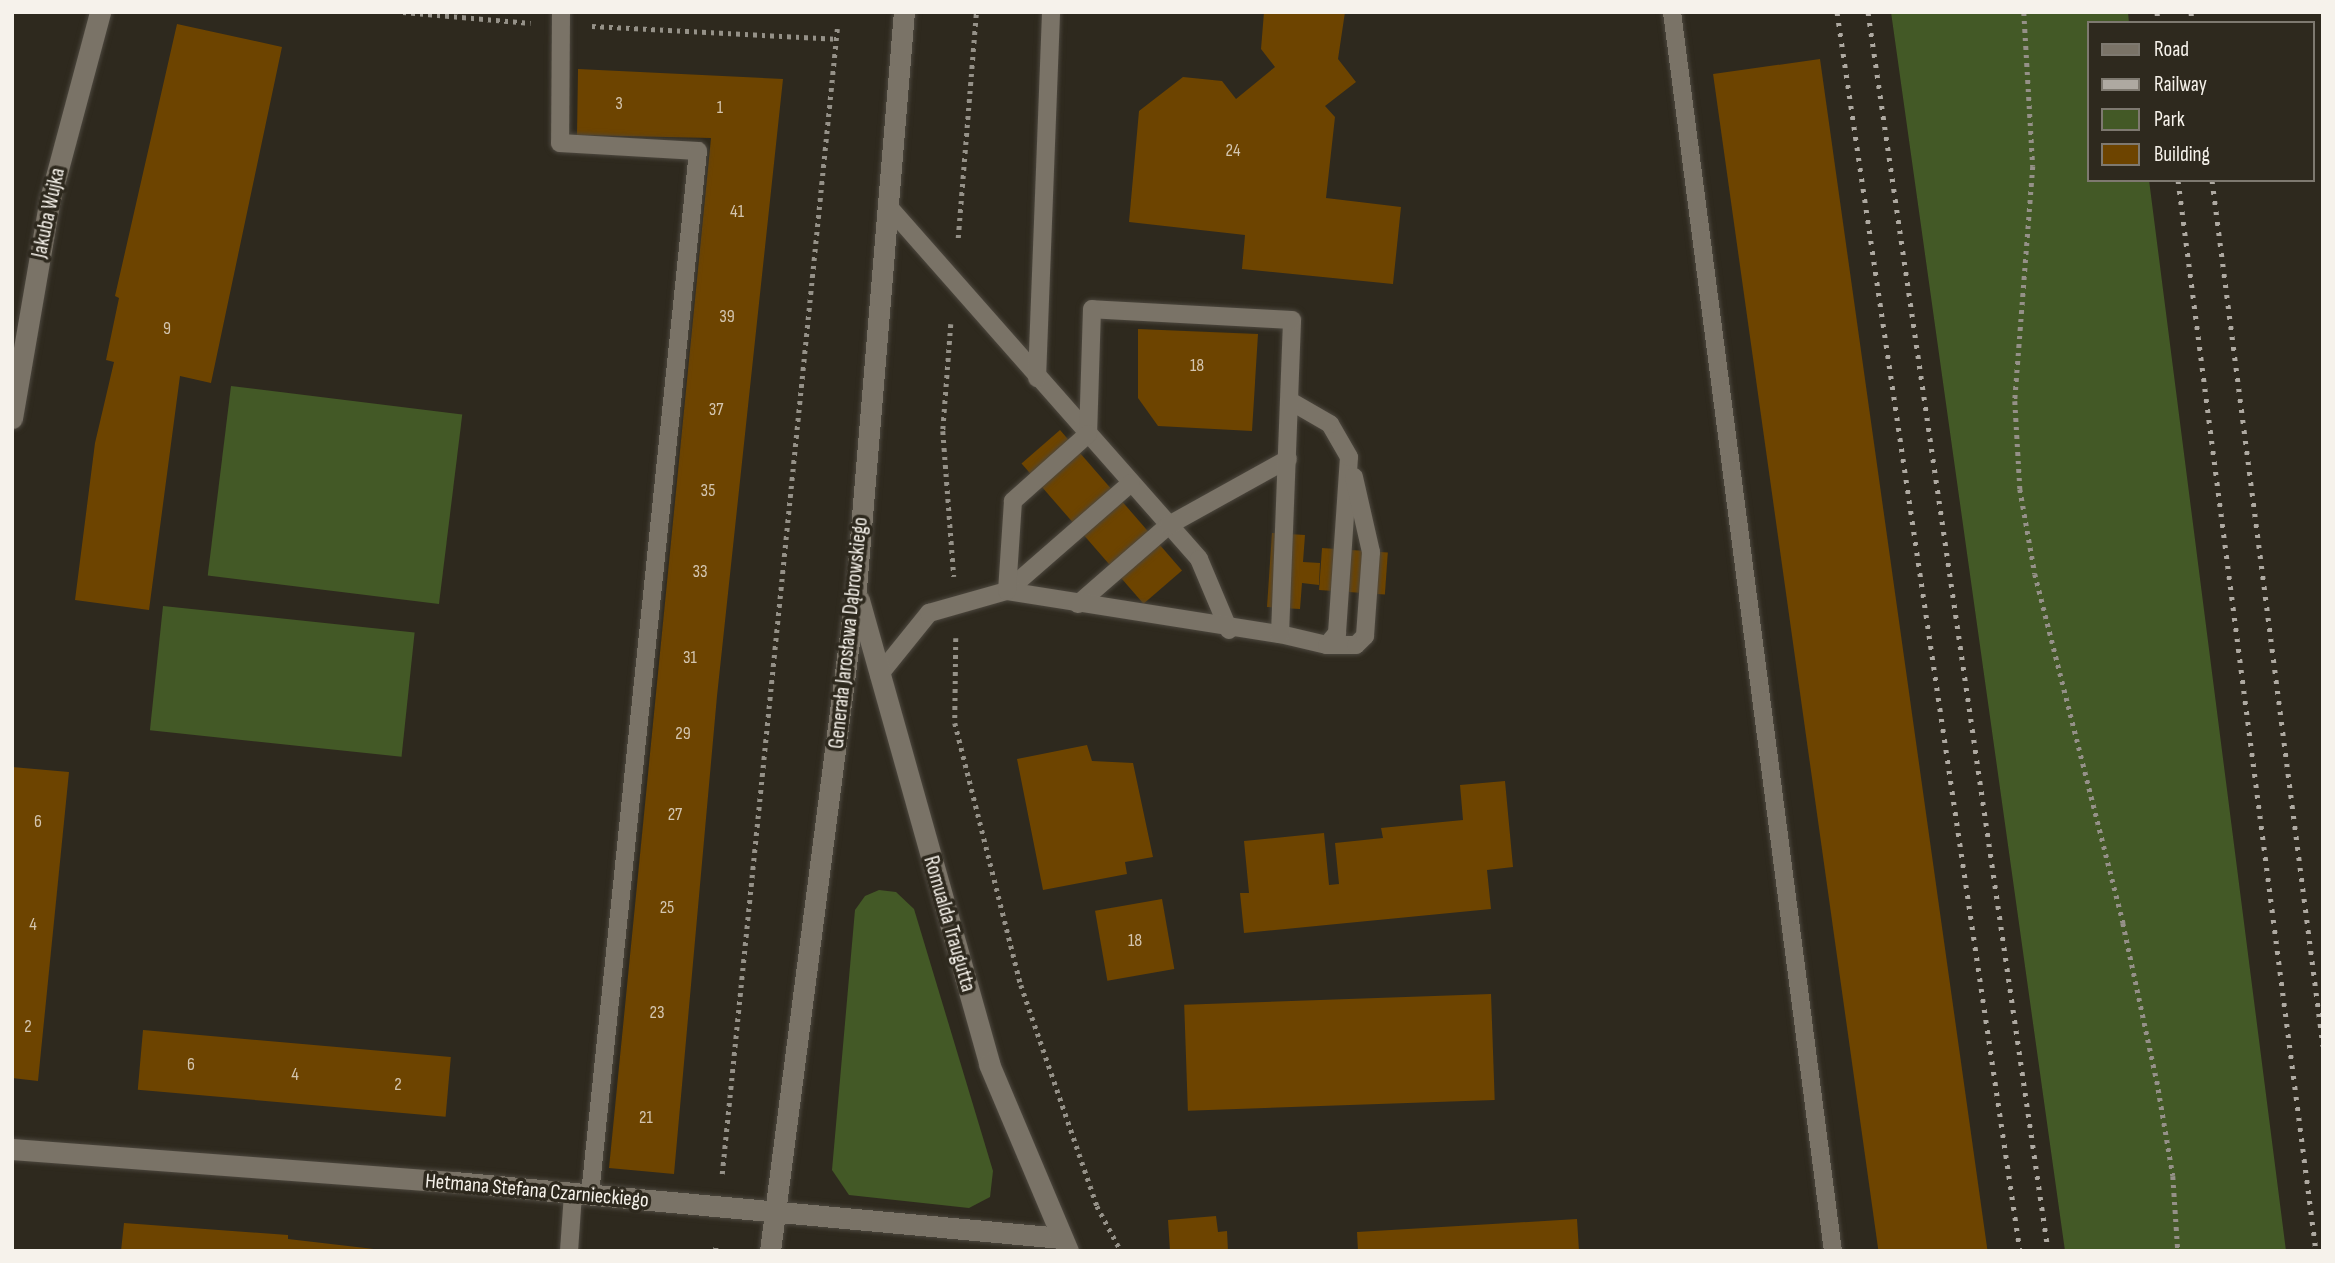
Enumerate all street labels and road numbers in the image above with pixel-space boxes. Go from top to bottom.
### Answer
street label: Jakuba Wujka [27,166,71,260]
street label: Generała Jarosława Dąbrowskiego [824,516,874,750]
street label: Romualda Traugutta [918,853,980,995]
street label: Hetmana Stefana Czarnieckiego [424,1169,650,1213]

